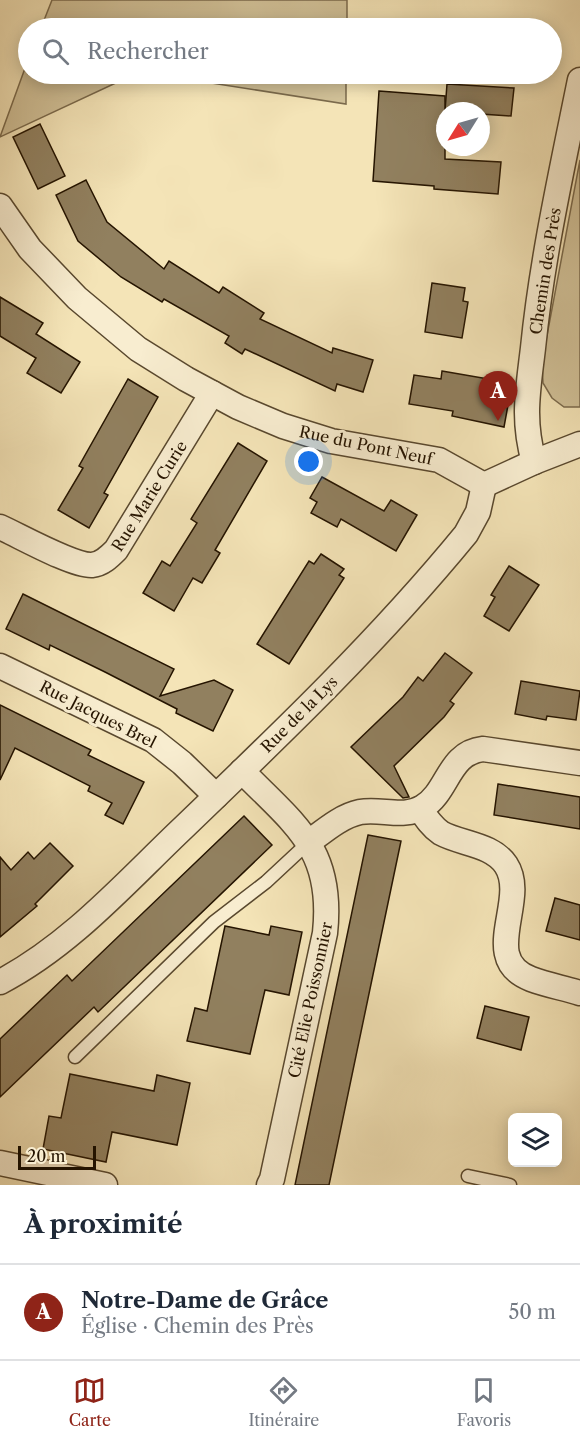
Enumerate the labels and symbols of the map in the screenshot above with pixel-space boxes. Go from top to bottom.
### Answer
north arrow [436,102,490,156]
street label: Chemin des Près [525,206,565,336]
pin: A [478,372,518,421]
street label: Rue du Pont Neuf [297,421,437,469]
street label: Rue Marie Curie [107,437,191,555]
your location [294,447,323,476]
street label: Rue de la Lys [256,671,342,757]
street label: Rue Jacques Brel [36,676,160,752]
street label: Cité Elie Poissonnier [284,920,336,1080]
scale bar [18,1143,96,1170]

